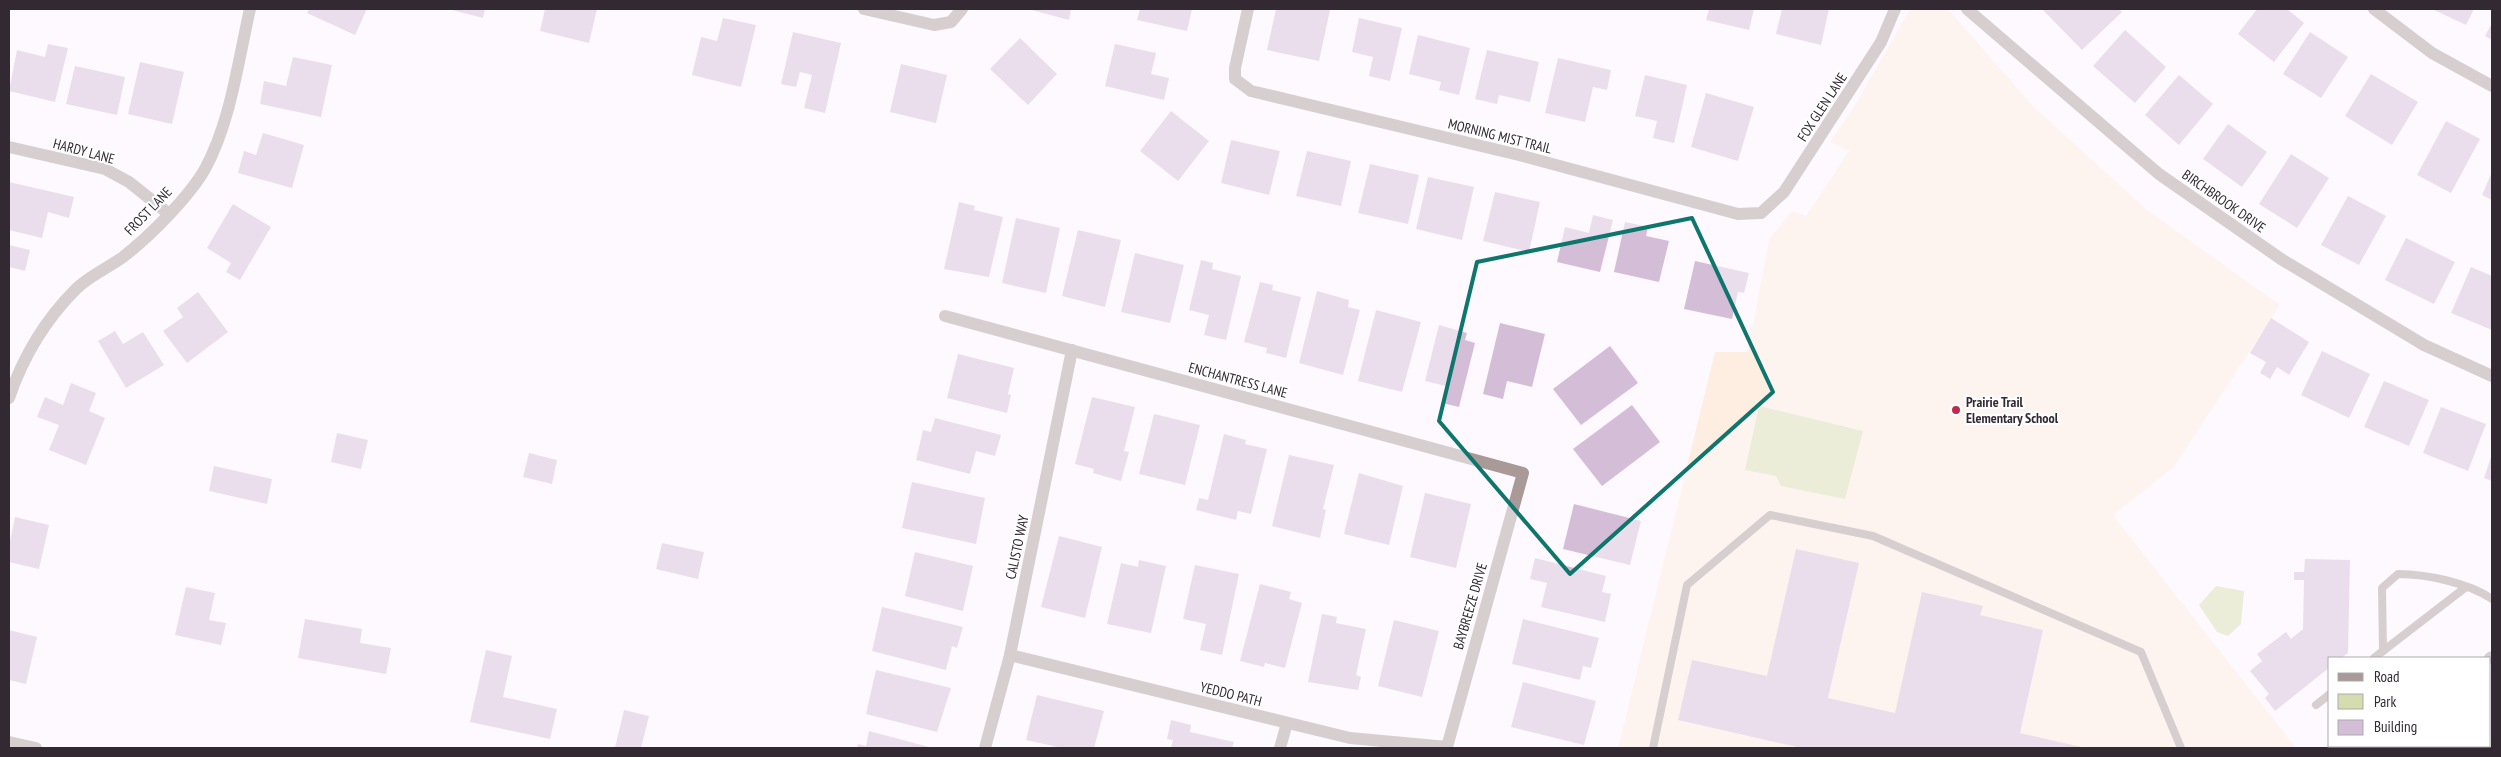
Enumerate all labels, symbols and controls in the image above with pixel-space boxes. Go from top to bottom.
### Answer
street label: FOX GLEN LANE [1793,69,1851,145]
street label: MORNING MIST TRAIL [1446,114,1554,158]
street label: HARDY LANE [51,134,117,168]
street label: BIRCHBROOK DRIVE [2179,166,2269,236]
street label: FROST LANE [120,183,176,239]
street label: ENCHANTRESS LANE [1187,358,1289,402]
place label: Prairie Trail Elementary School [1966,393,2059,427]
marker: Prairie Trail Elementary School [1950,404,1962,416]
street label: CALISTO WAY [1001,513,1033,581]
street label: BAYBREEZE DRIVE [1449,561,1491,651]
legend [2328,657,2491,747]
text: Road [2374,667,2400,686]
street label: YEDDO PATH [1198,678,1264,710]
text: Park [2374,692,2396,711]
text: Building [2374,717,2417,736]

